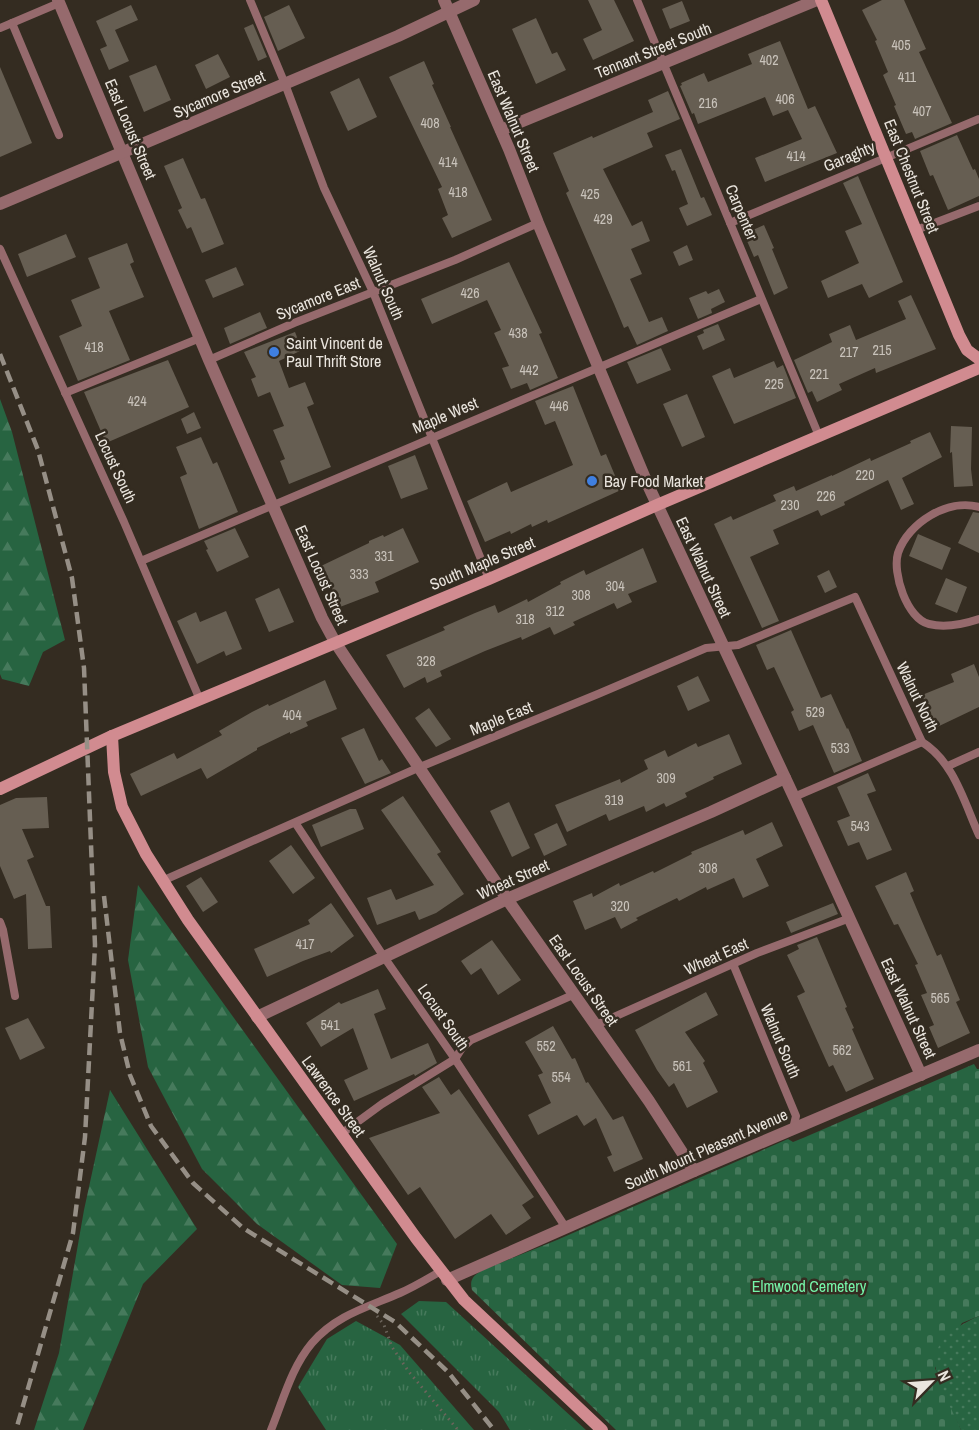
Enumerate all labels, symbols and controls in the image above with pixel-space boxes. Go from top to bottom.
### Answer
street label: Tennant Street South [592,17,714,83]
house number: 405 [891,36,911,54]
house number: 402 [759,51,779,69]
street label: Sycamore Street [170,65,269,123]
street label: East Walnut Street [483,67,546,176]
house number: 411 [898,68,917,86]
street label: East Locust Street [100,75,162,183]
house number: 406 [775,90,795,108]
house number: 216 [698,94,718,112]
house number: 407 [912,102,932,120]
house number: 408 [420,114,440,132]
street label: East Chestnut Street [879,116,945,237]
street label: Garaghty [820,135,879,177]
house number: 414 [786,147,806,165]
house number: 414 [438,153,458,171]
street label: Carpenter [720,181,764,244]
house number: 418 [448,183,468,201]
house number: 425 [580,185,600,203]
house number: 429 [593,210,613,228]
street label: Walnut South [358,243,410,323]
street label: Sycamore East [273,271,364,325]
house number: 426 [460,284,480,302]
house number: 438 [508,324,528,342]
place label: Saint Vincent de Paul Thrift Store [286,332,383,372]
house number: 418 [84,338,104,356]
house number: 215 [872,341,892,359]
house number: 217 [839,343,859,361]
marker: Saint Vincent de Paul Thrift Store [267,345,281,359]
house number: 442 [519,361,539,379]
house number: 221 [809,365,829,383]
house number: 225 [764,375,784,393]
street label: Maple West [409,391,481,439]
house number: 424 [127,392,147,410]
house number: 446 [549,397,569,415]
street label: Locust South [90,428,142,506]
house number: 220 [855,466,875,484]
place label: Bay Food Market [604,470,704,492]
marker: Bay Food Market [585,474,599,488]
house number: 226 [816,487,836,505]
house number: 230 [780,496,800,514]
street label: East Walnut Street [671,513,737,621]
street label: East Locust Street [290,522,354,629]
street label: South Maple Street [426,531,538,595]
house number: 331 [374,547,394,565]
house number: 333 [349,565,369,583]
house number: 304 [605,577,625,595]
house number: 308 [571,586,591,604]
house number: 312 [545,602,565,620]
house number: 318 [515,610,535,628]
house number: 328 [416,652,436,670]
street label: Walnut North [891,658,945,736]
street label: Maple East [466,695,536,740]
house number: 529 [805,703,825,721]
house number: 404 [282,706,302,724]
house number: 533 [830,739,850,757]
house number: 309 [656,769,676,787]
house number: 319 [604,791,624,809]
house number: 543 [850,817,870,835]
street label: Wheat Street [474,853,553,905]
house number: 308 [698,859,718,877]
house number: 320 [610,897,630,915]
street label: East Locust Street [544,930,624,1031]
street label: Wheat East [681,932,752,980]
house number: 417 [295,935,315,953]
street label: East Walnut Street [876,954,942,1062]
street label: Locust South [413,979,475,1055]
house number: 565 [930,989,950,1007]
street label: Walnut South [756,1001,806,1081]
house number: 541 [320,1016,340,1034]
house number: 552 [536,1037,556,1055]
house number: 562 [832,1041,852,1059]
street label: Lawrence Street [297,1051,371,1141]
house number: 561 [672,1057,692,1075]
house number: 554 [551,1068,571,1086]
street label: South Mount Pleasant Avenue [621,1103,791,1195]
park label: Elmwood Cemetery [752,1275,867,1297]
north arrow [901,1352,961,1412]
text: N [933,1367,957,1385]

